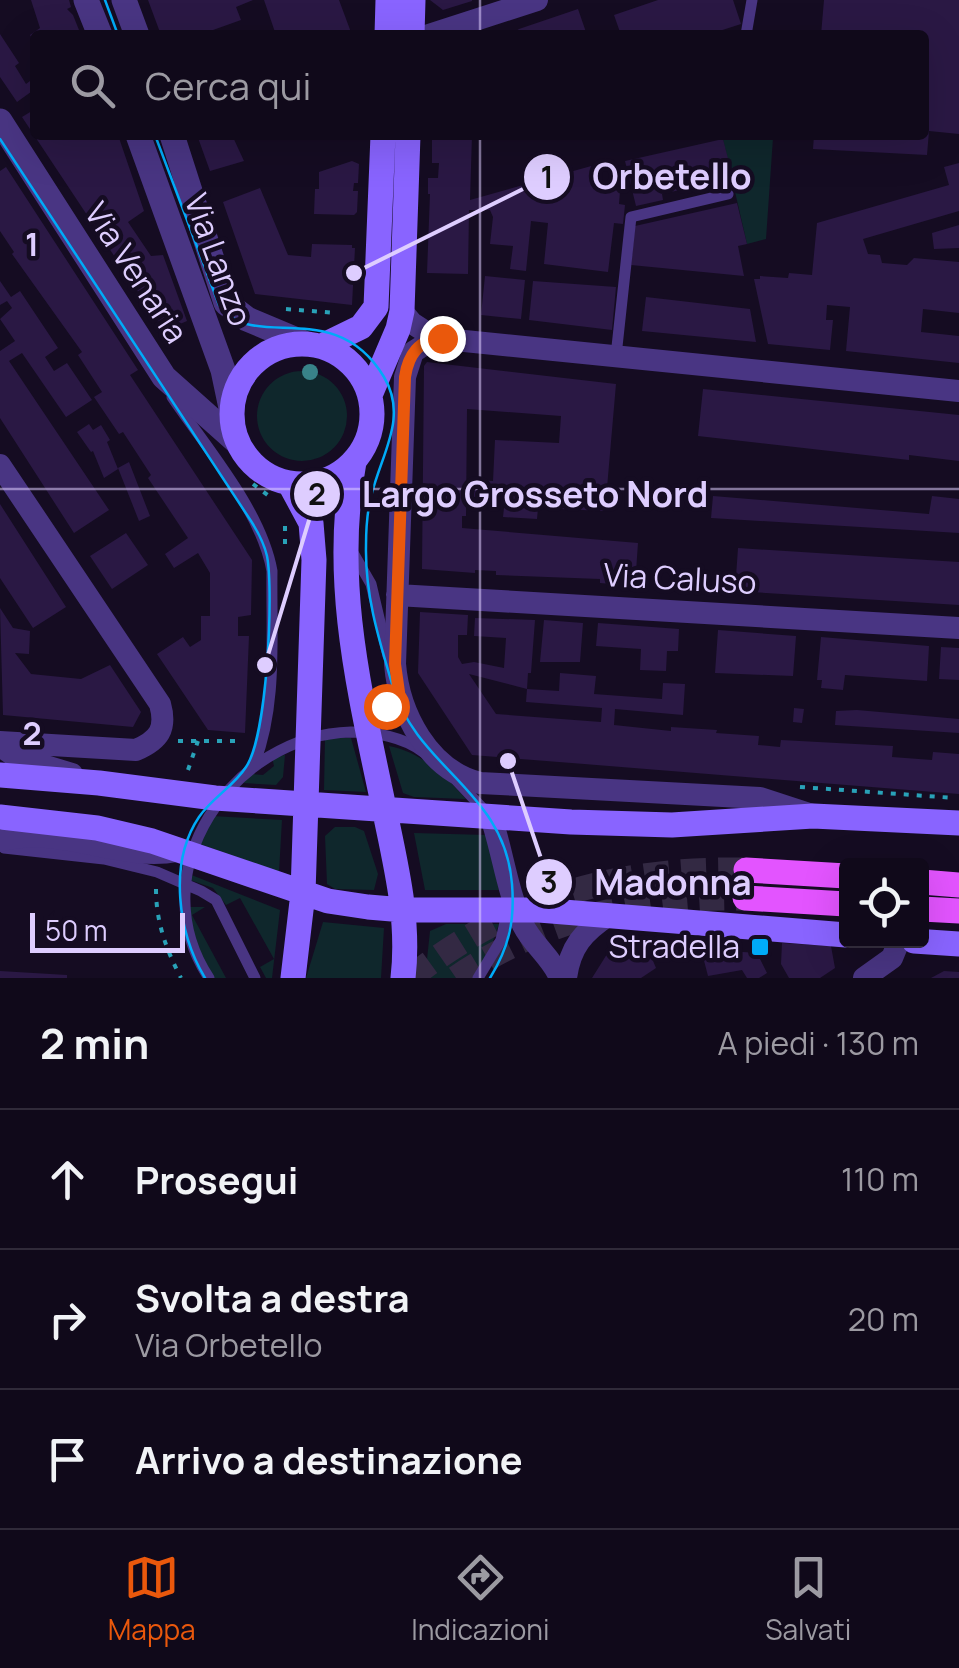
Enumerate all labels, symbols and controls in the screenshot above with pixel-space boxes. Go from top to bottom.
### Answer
search box [30,30,929,140]
icon: search [65,58,120,113]
text: Cerca qui [145,59,311,111]
callout: Orbetello [522,145,771,210]
text: Orbetello [592,152,752,200]
text: 1 [540,156,554,197]
street label: Via Lanzo [175,187,263,332]
street label: Via Venaria [75,194,199,351]
text: 1 [25,222,39,266]
route end [420,316,466,362]
callout: Largo Grosseto Nord [292,462,729,527]
text: Largo Grosseto Nord [362,470,708,518]
text: 2 [308,473,326,514]
street label: Via Caluso [602,552,758,604]
route start [364,684,410,730]
text: 2 [22,711,42,755]
callout: Madonna [524,850,772,915]
text: Madonna [594,858,752,906]
map controls [839,858,929,948]
button: locate [839,858,929,948]
text: 3 [540,861,558,902]
scale bar [30,908,185,953]
text: 50 m [45,911,108,949]
place label: Stradella [608,924,740,968]
marker: Stradella [749,936,771,958]
text: 2 min [40,1014,149,1072]
text: A piedi · 130 m [717,1021,919,1065]
icon: ahead [40,1152,95,1207]
text: Prosegui [135,1153,298,1205]
text: 110 m [841,1157,919,1201]
text: Svolta a destra [135,1271,410,1323]
icon: right [40,1292,95,1347]
text: 20 m [848,1297,919,1341]
text: Via Orbetello [135,1323,322,1367]
icon: arrive [40,1432,95,1487]
text: Arrivo a destinazione [135,1433,523,1485]
tab: Mappa [108,1550,196,1648]
tab: Indicazioni [411,1550,550,1648]
tab: Salvati [765,1550,851,1648]

